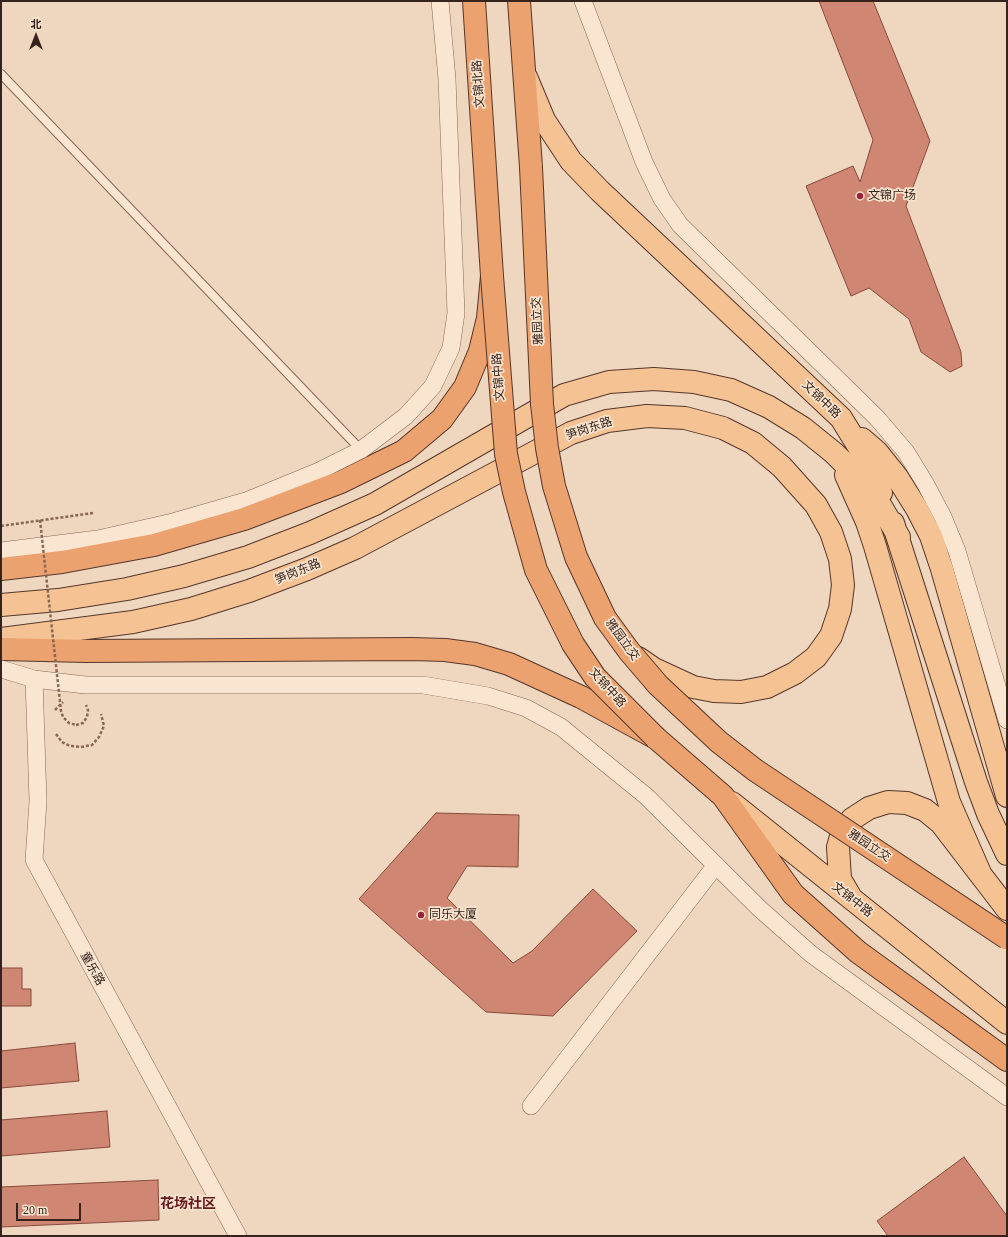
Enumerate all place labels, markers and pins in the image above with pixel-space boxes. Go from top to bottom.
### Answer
place label: 文锦广场 [868,189,916,203]
marker: 文锦广场 [855,191,865,201]
place label: 同乐大厦 [429,908,477,922]
marker: 同乐大厦 [416,910,426,920]

